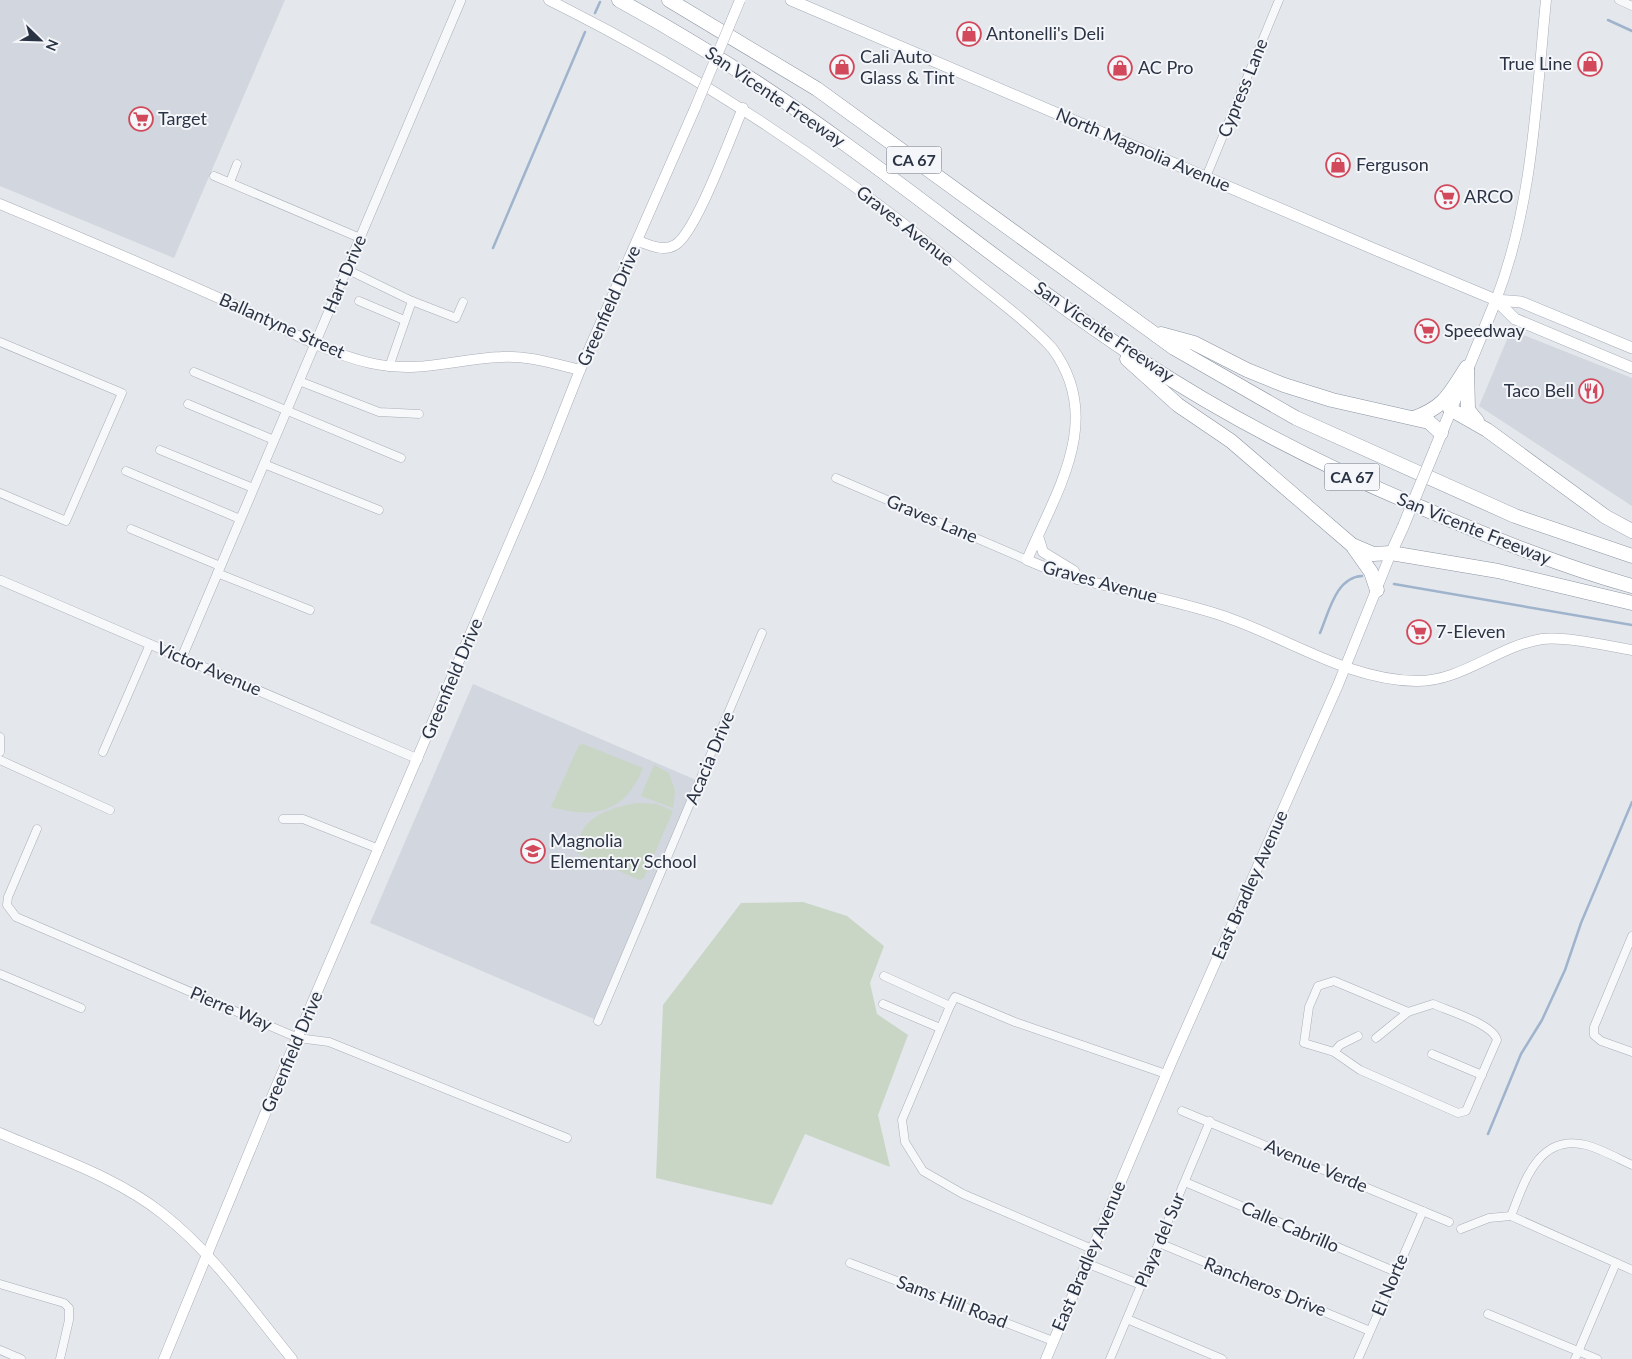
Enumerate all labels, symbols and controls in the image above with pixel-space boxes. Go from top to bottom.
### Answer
north arrow [15,15,65,65]
shop icon: Antonelli's Deli [956,21,982,47]
place label: Antonelli's Deli [986,22,1105,44]
street label: Cypress Lane [1212,35,1272,140]
text: N [42,37,62,54]
street label: San Vicente Freeway [701,41,850,152]
place label: Cali Auto Glass & Tint [860,45,955,88]
shop icon: True Line [1577,51,1603,77]
place label: True Line [1500,52,1572,74]
shop icon: Cali Auto Glass & Tint [829,54,855,80]
shop icon: AC Pro [1107,55,1133,81]
place label: AC Pro [1138,56,1194,78]
street label: North Magnolia Avenue [1053,102,1234,196]
supermarket icon: Target [128,106,154,132]
place label: Target [158,107,208,129]
road number: CA 67 [886,146,942,174]
shop icon: Ferguson [1325,152,1351,178]
place label: Ferguson [1356,153,1429,175]
street label: Graves Avenue [852,180,959,270]
supermarket icon: ARCO [1434,184,1460,210]
place label: ARCO [1464,185,1514,207]
street label: Hart Drive [318,231,370,316]
street label: Greenfield Drive [572,242,645,369]
street label: San Vicente Freeway [1030,276,1179,387]
street label: Ballantyne Street [216,288,349,363]
supermarket icon: Speedway [1414,318,1440,344]
place label: Speedway [1444,319,1526,341]
restaurant icon: Taco Bell [1578,378,1604,404]
place label: Taco Bell [1504,379,1574,401]
road number: CA 67 [1324,464,1380,491]
street label: San Vicente Freeway [1394,487,1555,569]
street label: Graves Lane [884,489,981,547]
street label: Graves Avenue [1040,555,1160,607]
street label: Greenfield Drive [416,615,487,743]
supermarket icon: 7-Eleven [1406,619,1432,645]
place label: 7-Eleven [1436,620,1506,642]
street label: Victor Avenue [154,636,265,700]
street label: Acacia Drive [680,708,739,807]
street label: East Bradley Avenue [1206,807,1292,963]
place label: Magnolia Elementary School [550,829,697,872]
school or university icon: Magnolia Elementary School [520,838,546,864]
street label: Pierre Way [187,981,276,1035]
street label: Greenfield Drive [256,988,327,1116]
street label: Avenue Verde [1262,1134,1371,1197]
street label: East Bradley Avenue [1047,1177,1130,1334]
street label: Playa del Sur [1129,1188,1189,1290]
street label: Calle Cabrillo [1238,1196,1343,1257]
street label: El Norte [1366,1250,1412,1319]
street label: Rancheros Drive [1201,1252,1330,1321]
street label: Sams Hill Road [894,1270,1011,1332]

